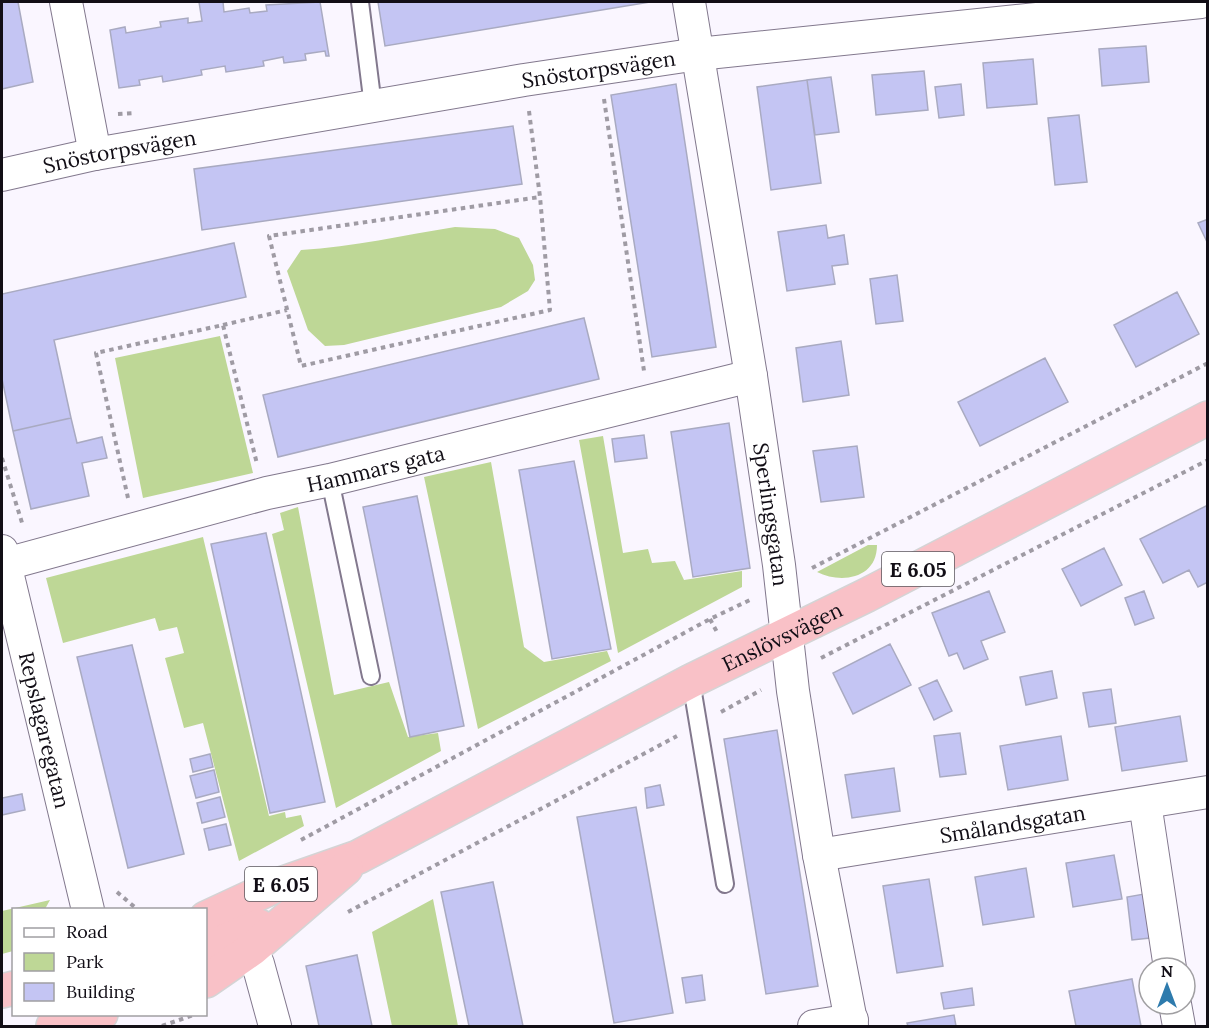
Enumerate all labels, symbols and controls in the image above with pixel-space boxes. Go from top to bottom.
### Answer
street label: Snöstorpsvägen [520,44,678,94]
street label: Snöstorpsvägen [40,123,198,179]
street label: Hammars gata [304,439,448,498]
street label: Sperlingsgatan [748,441,795,588]
road number: E 6.05 [882,552,954,586]
street label: Enslövsvägen [717,596,847,677]
street label: Repslagaregatan [13,649,77,811]
street label: Smålandsgatan [938,799,1087,849]
road number: E 6.05 [245,867,317,901]
legend [12,908,207,1016]
text: Road [66,920,108,943]
text: Park [66,950,104,973]
north arrow [1137,956,1197,1016]
text: N [1161,961,1173,981]
text: Building [66,980,136,1003]

